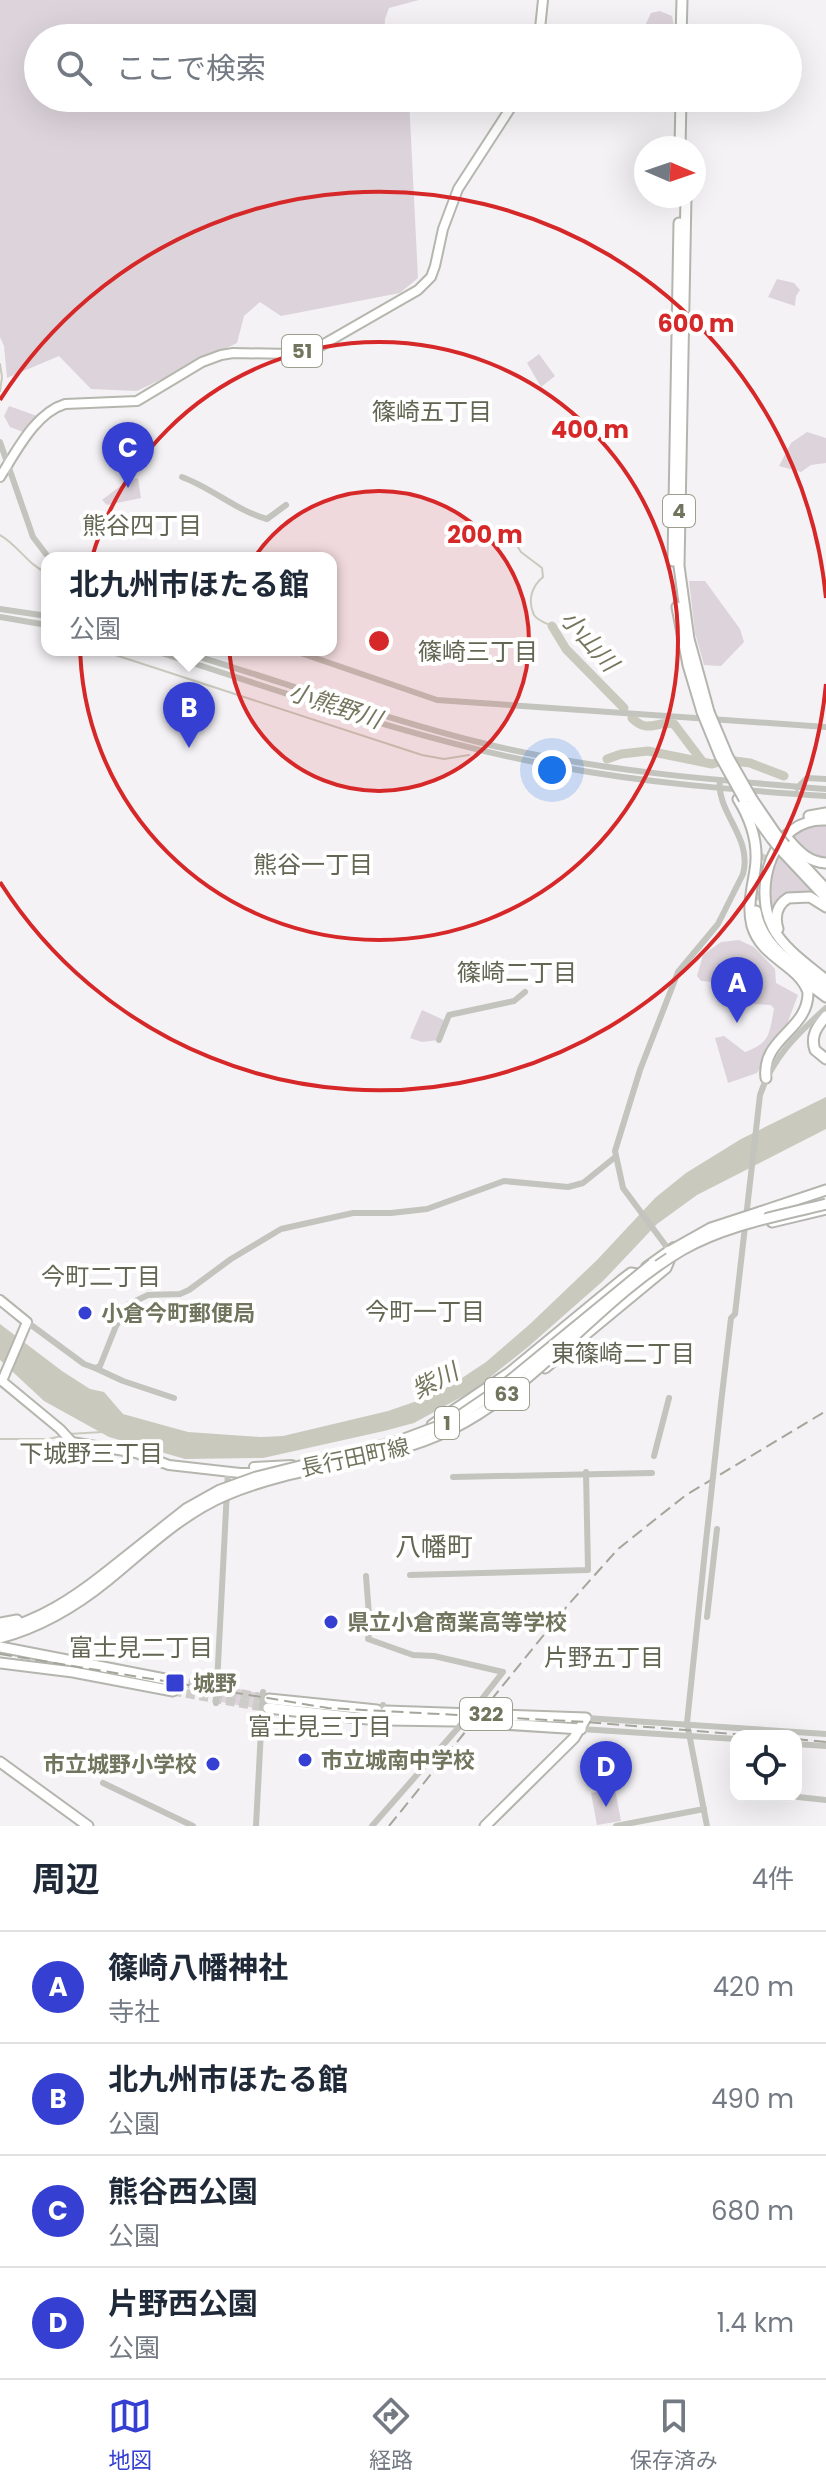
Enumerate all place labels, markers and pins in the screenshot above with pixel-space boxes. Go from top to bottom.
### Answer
pin: C [102,422,154,488]
centre of rings [365,627,393,655]
pin: B [163,682,215,748]
pin: A [711,957,763,1023]
place label: 小倉今町郵便局 [101,1298,255,1329]
marker: 小倉今町郵便局 [76,1304,94,1322]
place label: 県立小倉商業高等学校 [347,1607,567,1638]
marker: 県立小倉商業高等学校 [322,1613,340,1631]
place label: 城野 [193,1668,237,1699]
marker: 城野 [164,1672,186,1694]
pin: D [580,1741,632,1807]
place label: 市立城南中学校 [321,1745,475,1776]
place label: 市立城野小学校 [43,1749,197,1780]
marker: 市立城南中学校 [296,1751,314,1769]
marker: 市立城野小学校 [204,1755,222,1773]

